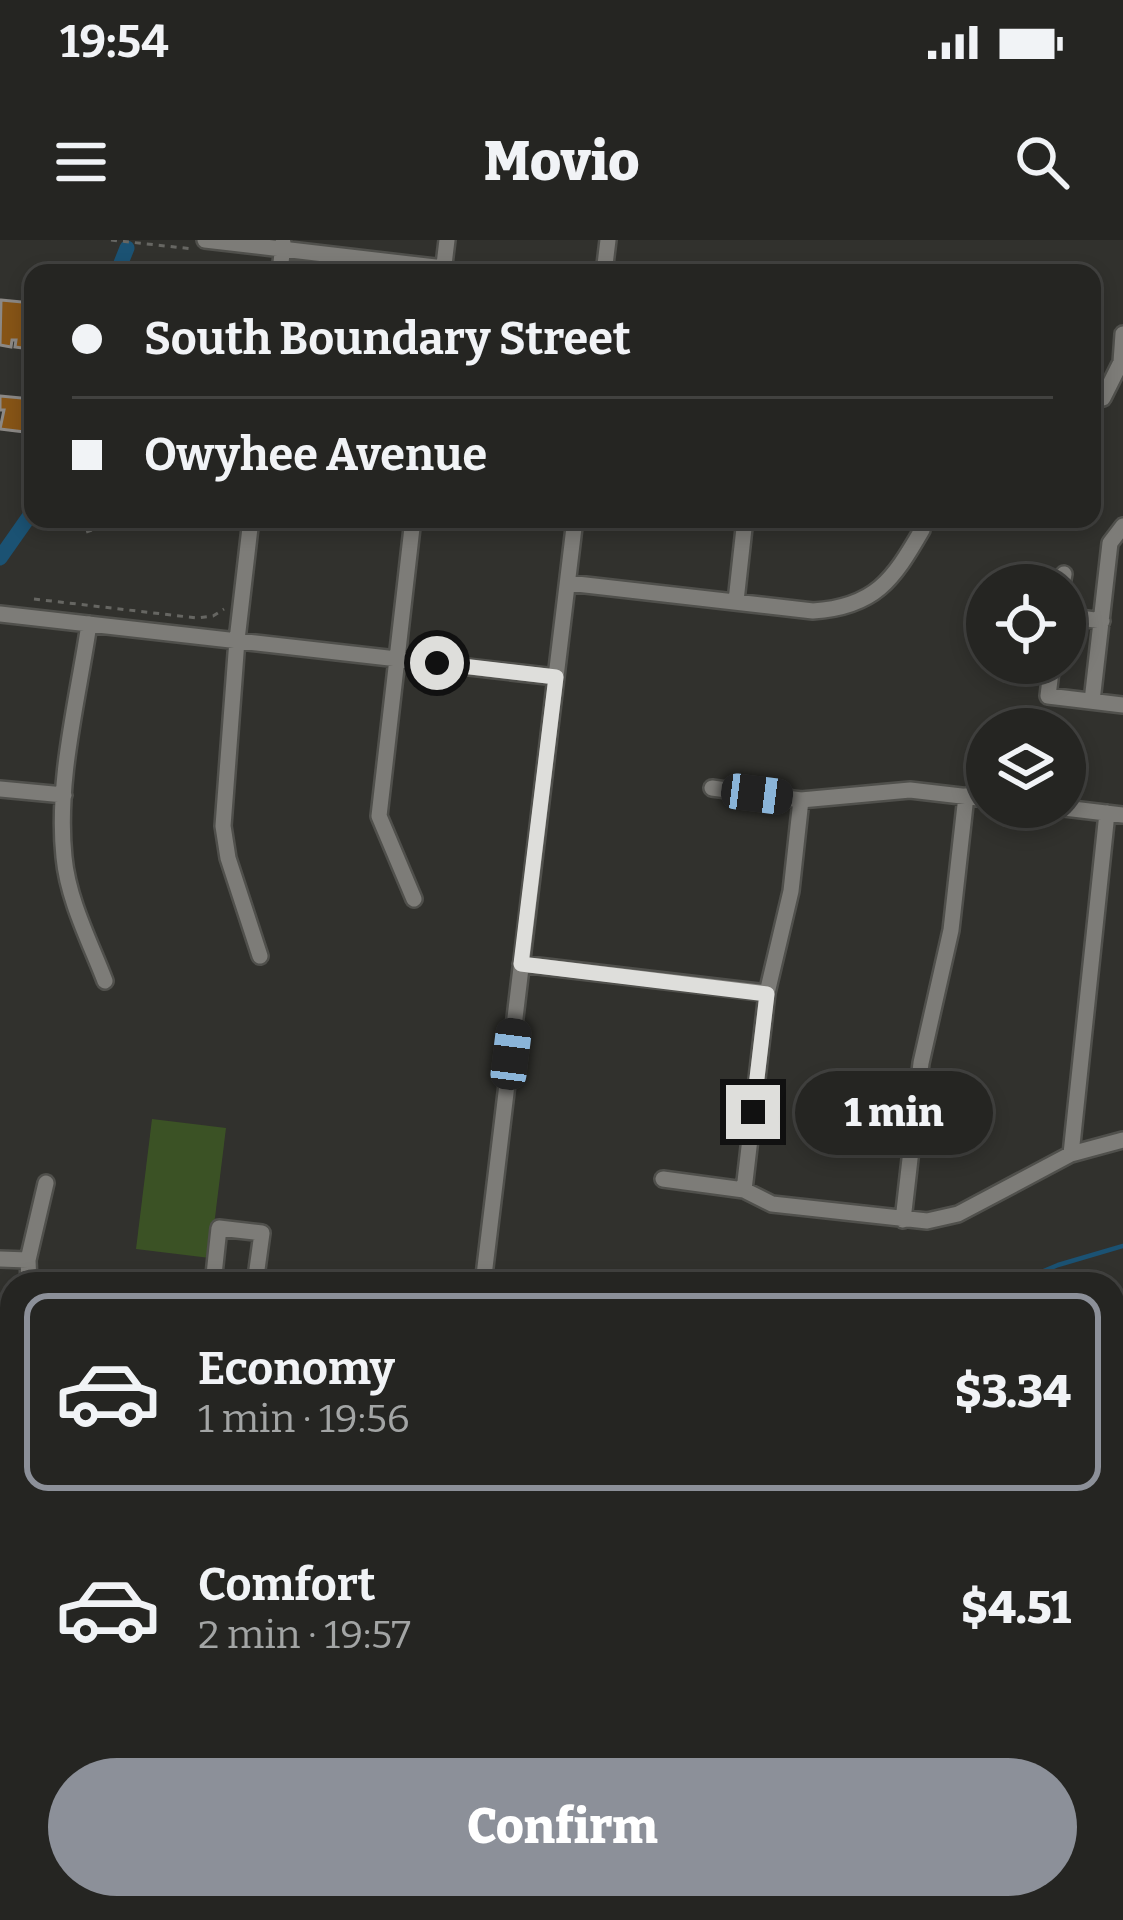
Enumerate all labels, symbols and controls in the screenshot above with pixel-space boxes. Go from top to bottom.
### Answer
text: 19:54 [60,15,169,69]
icon: menu [48,129,114,195]
icon: search [1009,129,1075,195]
text: Movio [484,130,639,194]
text: South Boundary Street [144,312,631,366]
text: Owyhee Avenue [144,428,487,482]
map controls [966,564,1086,828]
button: locate [966,564,1086,684]
route start [410,636,464,690]
button: layers [966,708,1086,828]
car [719,772,795,816]
car [489,1016,533,1092]
callout: 1 min [795,1070,993,1154]
route end [726,1085,780,1139]
text: 1 min [844,1090,944,1136]
icon: car [54,1338,162,1446]
text: Economy [198,1342,395,1396]
text: $3.34 [955,1365,1071,1419]
text: 1 min · 19:56 [198,1396,410,1442]
icon: car [54,1554,162,1662]
text: Comfort [198,1558,376,1612]
text: $4.51 [961,1581,1071,1635]
text: 2 min · 19:57 [198,1612,411,1658]
button: Confirm [48,1758,1077,1896]

